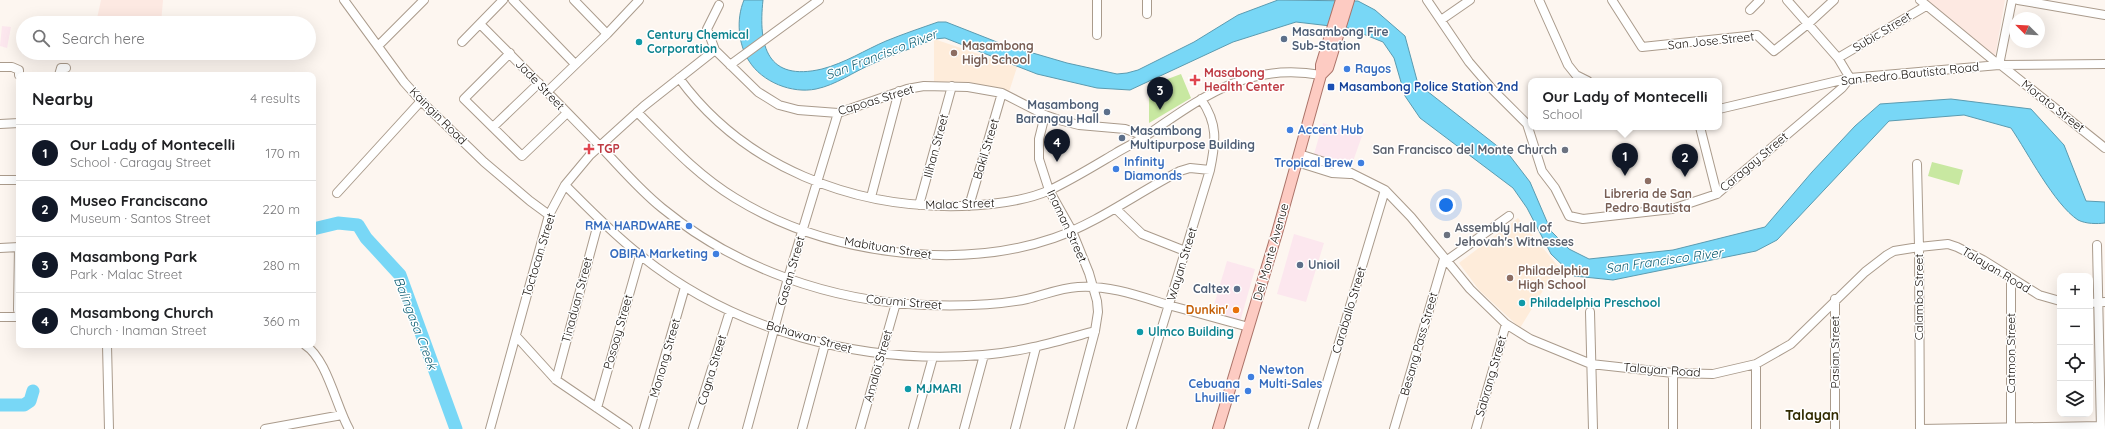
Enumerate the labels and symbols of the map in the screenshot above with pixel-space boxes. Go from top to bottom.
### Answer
street label: Subic Street [1850,8,1914,55]
north arrow [2009,12,2045,48]
place label: Masambong Fire Sub-Station [1292,24,1389,53]
water label: San Francisco River [823,25,941,83]
place label: Century Chemical Corporation [647,27,749,56]
street label: San Jose Street [1667,29,1755,52]
marker: Masambong Fire Sub-Station [1279,34,1289,44]
marker: Century Chemical Corporation [634,37,644,47]
place label: Masambong High School [962,38,1034,67]
marker: Masambong High School [949,48,959,58]
street label: Jade Street [513,56,568,113]
street label: San Pedro Bautista Road [1840,59,1980,88]
place label: Rayos [1355,61,1391,76]
marker: Rayos [1342,64,1352,74]
place label: Masabong Health Center [1204,65,1285,94]
marker: Masabong Health Center [1189,74,1201,86]
street label: Morato Street [2019,76,2088,135]
pin: 3 [1147,77,1173,110]
place label: Masambong Police Station 2nd [1339,79,1518,94]
street label: Capoas Street [836,81,916,118]
marker: Masambong Police Station 2nd [1326,82,1336,92]
street label: Kaingin Road [407,84,470,147]
place label: Masambong Barangay Hall [1016,97,1099,126]
marker: Masambong Barangay Hall [1102,107,1112,117]
street label: Ilihan Street [920,112,951,179]
street label: Bakil Street [969,117,1002,181]
place label: Accent Hub [1298,122,1364,137]
place label: Masambong Multipurpose Building [1130,123,1255,152]
marker: Accent Hub [1285,125,1295,135]
pin: 4 [1044,129,1070,162]
street label: Caragay Street [1717,129,1791,195]
marker: Masambong Multipurpose Building [1117,133,1127,143]
place label: TGP [597,141,620,156]
place label: San Francisco del Monte Church [1373,142,1557,157]
pin: 1 [1612,143,1638,176]
marker: TGP [584,144,594,154]
pin: 2 [1672,144,1698,177]
marker: San Francisco del Monte Church [1560,145,1570,155]
place label: Infinity Diamonds [1124,154,1182,183]
place label: Tropical Brew [1274,155,1353,170]
marker: Tropical Brew [1356,158,1366,168]
marker: Infinity Diamonds [1111,164,1121,174]
marker: Libreria de San Pedro Bautista [1643,176,1653,186]
place label: Libreria de San Pedro Bautista [1604,186,1692,215]
street label: Inaman Street [1044,187,1091,265]
street label: Malac Street [925,195,995,212]
your location [1436,195,1456,215]
street label: Del Monte Avenue [1249,201,1292,302]
street label: Toctocan Street [519,211,558,299]
place label: RMA HARDWARE [585,218,681,233]
place label: Assembly Hall of Jehovah's Witnesses [1455,220,1574,249]
marker: RMA HARDWARE [684,221,694,231]
street label: Wayan Street [1163,225,1200,302]
marker: Assembly Hall of Jehovah's Witnesses [1442,230,1452,240]
street label: Mabituan Street [843,233,933,262]
street label: Gasan Street [773,234,808,307]
street label: Talayan Road [1959,243,2033,296]
water label: San Francisco River [1604,244,1726,276]
place label: OBIRA Marketing [610,246,708,261]
marker: OBIRA Marketing [711,249,721,259]
street label: Calamba Street [1911,254,1926,340]
street label: Tinaduan Street [558,255,595,345]
place label: Unioil [1308,257,1340,272]
marker: Unioil [1295,260,1305,270]
place label: Philadelphia High School [1518,263,1589,292]
street label: Caraballo Street [1328,265,1369,355]
marker: Philadelphia High School [1505,273,1515,283]
water label: Balingasa Creek [391,274,441,373]
place label: Caltex [1193,281,1229,296]
marker: Caltex [1232,284,1242,294]
street label: Besang Pass Street [1397,290,1440,397]
street label: Corumi Street [865,291,943,312]
street label: Posooy Street [600,293,635,371]
place label: Philadelphia Preschool [1530,295,1661,310]
marker: Philadelphia Preschool [1517,298,1527,308]
place label: Dunkin' [1186,302,1228,317]
marker: Dunkin' [1231,305,1241,315]
street label: Catmon Street [2003,313,2018,393]
street label: Monong Street [646,316,683,399]
street label: Pasian Street [1827,316,1842,388]
street label: Bahawan Street [765,317,854,356]
place label: Ulmco Building [1148,324,1234,339]
marker: Ulmco Building [1135,327,1145,337]
street label: Amaloi Street [860,328,895,404]
street label: Cagna Street [694,333,729,407]
street label: Sabrang Street [1472,334,1509,418]
street label: Talayan Road [1623,359,1701,380]
place label: Newton Multi-Sales [1259,362,1322,391]
marker: Newton Multi-Sales [1246,372,1256,382]
place label: Cebuana Lhuillier [1189,376,1240,405]
place label: MJMARI [916,381,962,396]
marker: MJMARI [903,384,913,394]
marker: Cebuana Lhuillier [1243,386,1253,396]
district label: Talayan [1785,406,1839,424]

